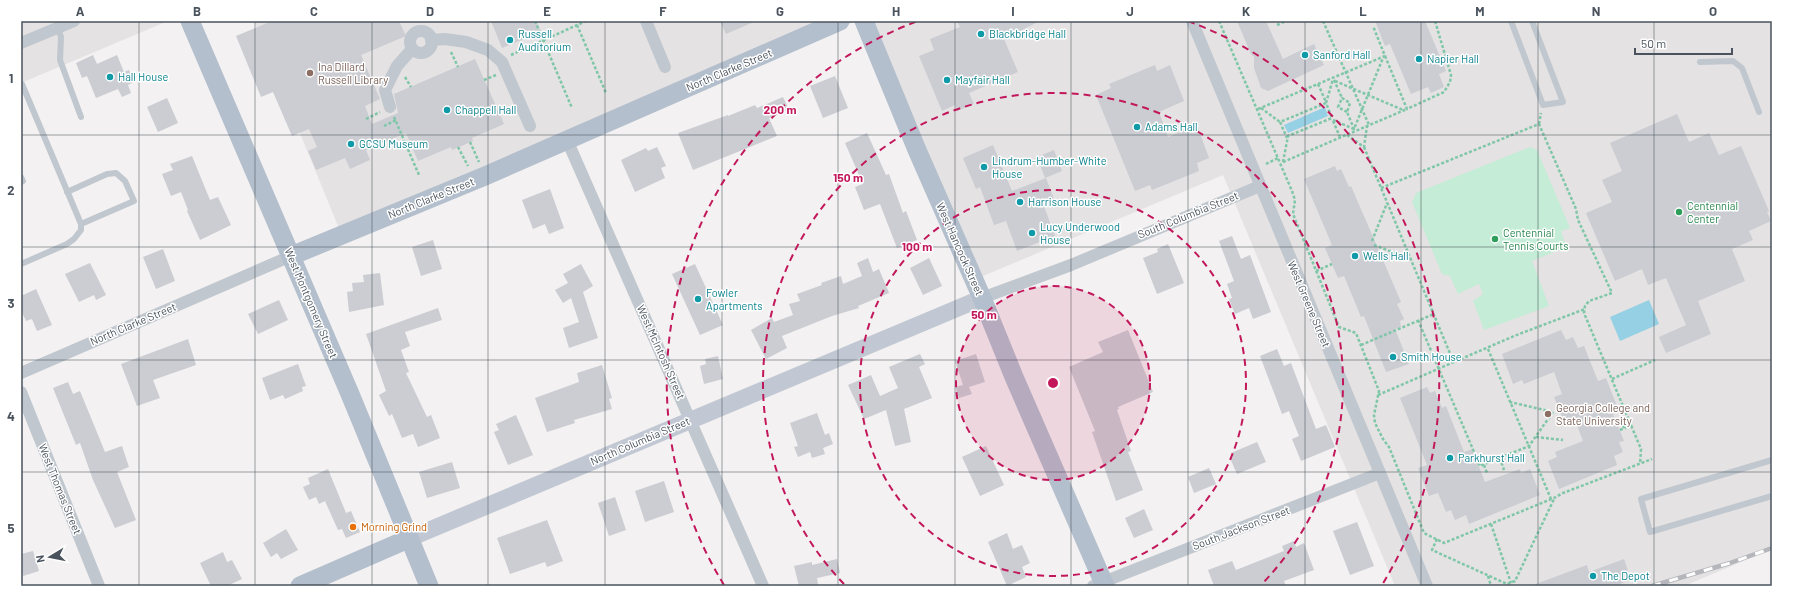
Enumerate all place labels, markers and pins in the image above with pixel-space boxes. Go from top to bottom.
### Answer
place label: Russell Auditorium [518,27,571,53]
place label: Blackbridge Hall [989,27,1066,40]
marker: Blackbridge Hall [976,29,986,39]
marker: Russell Auditorium [505,35,515,45]
place label: Sanford Hall [1313,48,1370,61]
marker: Sanford Hall [1300,50,1310,60]
place label: Napier Hall [1427,52,1479,65]
marker: Napier Hall [1414,54,1424,64]
place label: Ina Dillard Russell Library [318,60,388,86]
marker: Ina Dillard Russell Library [305,68,315,78]
place label: Hall House [118,70,168,83]
marker: Hall House [105,72,115,82]
place label: Mayfair Hall [955,73,1010,86]
marker: Mayfair Hall [942,75,952,85]
place label: Chappell Hall [455,103,516,116]
marker: Chappell Hall [442,105,452,115]
place label: Adams Hall [1145,120,1198,133]
marker: Adams Hall [1132,122,1142,132]
place label: GCSU Museum [359,137,428,150]
marker: GCSU Museum [346,139,356,149]
place label: Lindrum-Humber-White House [992,154,1107,180]
marker: Lindrum-Humber-White House [979,162,989,172]
place label: Harrison House [1028,195,1101,208]
marker: Harrison House [1015,197,1025,207]
place label: Centennial Center [1687,199,1738,225]
marker: Centennial Center [1674,207,1684,217]
place label: Lucy Underwood House [1040,220,1120,246]
place label: Centennial Tennis Courts [1503,226,1569,252]
marker: Lucy Underwood House [1027,228,1037,238]
marker: Centennial Tennis Courts [1490,234,1500,244]
place label: Wells Hall [1363,249,1408,262]
marker: Wells Hall [1350,251,1360,261]
place label: Fowler Apartments [706,286,763,312]
marker: Fowler Apartments [693,294,703,304]
place label: Smith House [1401,350,1462,363]
marker: Smith House [1388,352,1398,362]
centre of rings [1046,376,1060,390]
place label: Georgia College and State University [1556,401,1650,427]
marker: Georgia College and State University [1543,409,1553,419]
place label: Parkhurst Hall [1458,451,1525,464]
marker: Parkhurst Hall [1445,453,1455,463]
place label: Morning Grind [361,520,427,533]
marker: Morning Grind [348,522,358,532]
place label: The Depot [1601,569,1650,582]
marker: The Depot [1588,571,1598,581]

